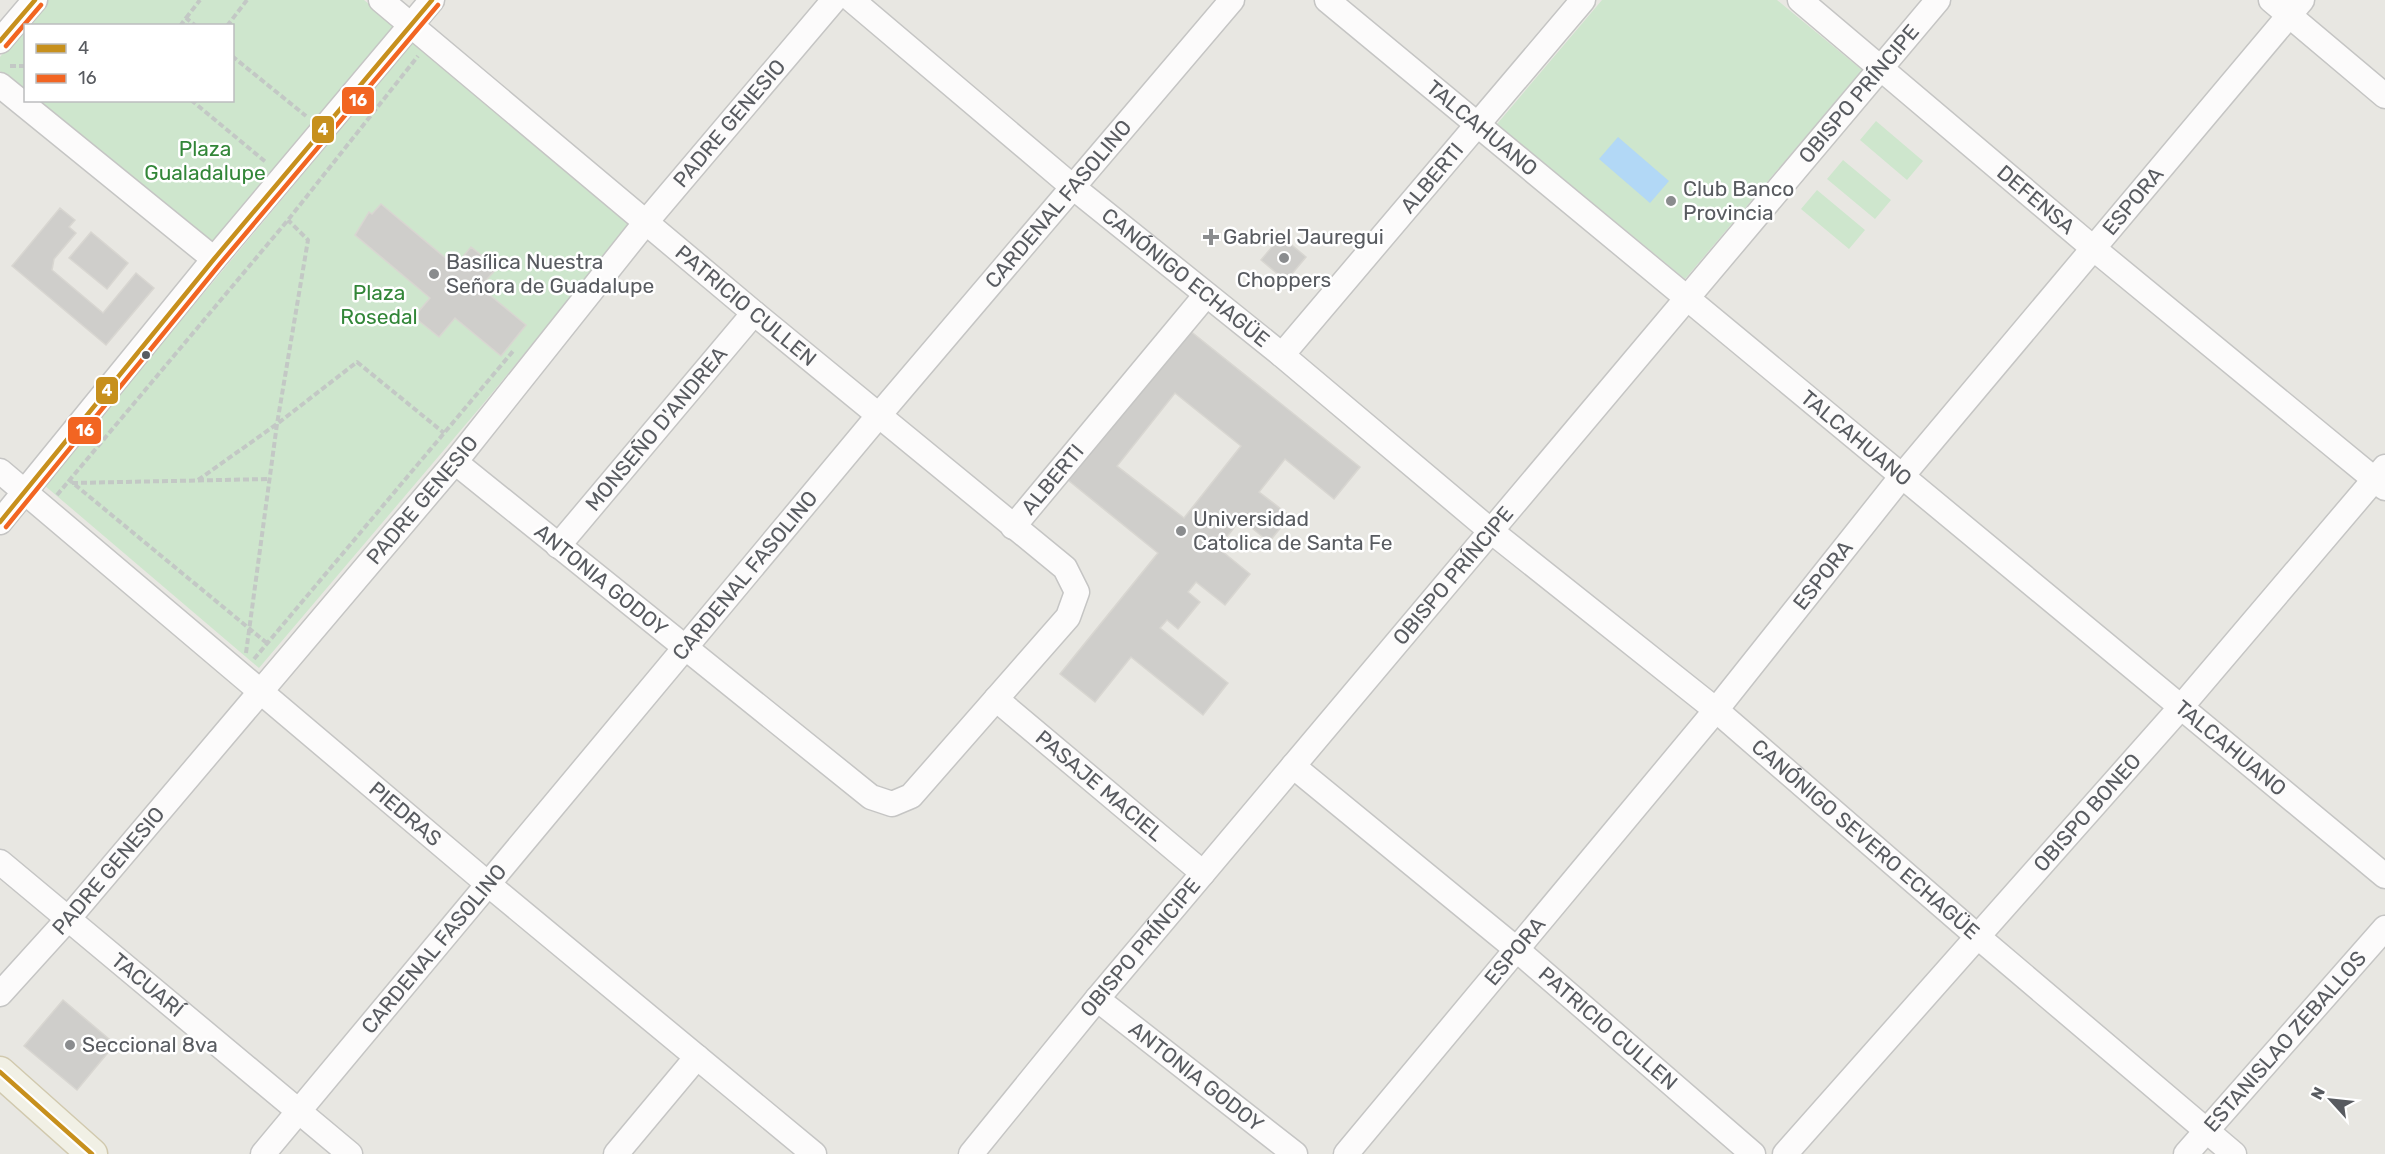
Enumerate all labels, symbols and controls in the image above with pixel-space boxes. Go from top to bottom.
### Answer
street label: OBISPO PRÍNCIPE [1793,19,1924,168]
legend [24,24,234,102]
text: 4 [78,37,89,59]
street label: PADRE GENESIO [668,54,790,192]
text: 16 [78,67,97,89]
street label: TALCAHUANO [1422,75,1543,181]
line badge: 16 [341,86,375,115]
text: 16 [349,91,367,110]
line badge: 4 [311,115,335,144]
street label: CARDENAL FASOLINO [980,115,1137,293]
text: 4 [318,120,329,139]
park label: Plaza Gualadalupe [144,136,266,185]
street label: ALBERTI [1395,138,1468,218]
street label: DEFENSA [1992,159,2080,239]
street label: ESPORA [2097,162,2168,240]
place label: Club Banco Provincia [1683,176,1794,225]
marker: Club Banco Provincia [1664,194,1678,208]
street label: CANÓNIGO ECHAGÜE [1097,202,1275,352]
place label: Gabriel Jauregui [1223,224,1384,249]
marker: Gabriel Jauregui [1204,230,1218,244]
street label: PATRICIO CULLEN [671,240,822,371]
place label: Basílica Nuestra Señora de Guadalupe [446,249,654,298]
marker: Choppers [1277,251,1291,265]
marker: Basílica Nuestra Señora de Guadalupe [427,267,441,281]
place label: Choppers [1237,267,1331,292]
park label: Plaza Rosedal [340,280,418,329]
street label: MONSEÑO D'ANDREA [580,341,732,516]
unlabelled marker [140,349,152,361]
line badge: 4 [95,376,119,405]
text: 4 [102,381,113,400]
street label: TALCAHUANO [1796,385,1917,491]
line badge: 16 [67,416,102,445]
text: 16 [76,421,94,440]
street label: PADRE GENESIO [361,430,483,569]
street label: ALBERTI [1016,439,1089,519]
street label: CARDENAL FASOLINO [667,485,823,665]
street label: OBISPO PRÍNCIPE [1388,501,1518,650]
place label: Universidad Catolica de Santa Fe [1193,506,1393,555]
street label: ANTONIA GODOY [530,518,673,641]
marker: Universidad Catolica de Santa Fe [1174,524,1188,538]
street label: ESPORA [1788,535,1858,615]
street label: TALCAHUANO [2170,695,2291,801]
street label: PASAJE MACIEL [1031,725,1169,846]
street label: CANÓNIGO SEVERO ECHAGÜE [1747,734,1985,944]
street label: OBISPO BONEO [2028,748,2146,877]
street label: PIEDRAS [364,776,447,851]
street label: PADRE GENESIO [47,802,170,940]
street label: CARDENAL FASOLINO [356,859,511,1038]
street label: OBISPO PRÍNCIPE [1075,873,1205,1022]
street label: ESPORA [1479,912,1550,990]
street label: ESTANISLAO ZEBALLOS [2199,945,2371,1137]
street label: TACUARÍ [107,947,190,1023]
street label: PATRICIO CULLEN [1534,961,1683,1095]
street label: ANTONIA GODOY [1124,1016,1269,1137]
place label: Seccional 8va [82,1032,218,1057]
marker: Seccional 8va [63,1038,77,1052]
north arrow [2301,1070,2361,1130]

